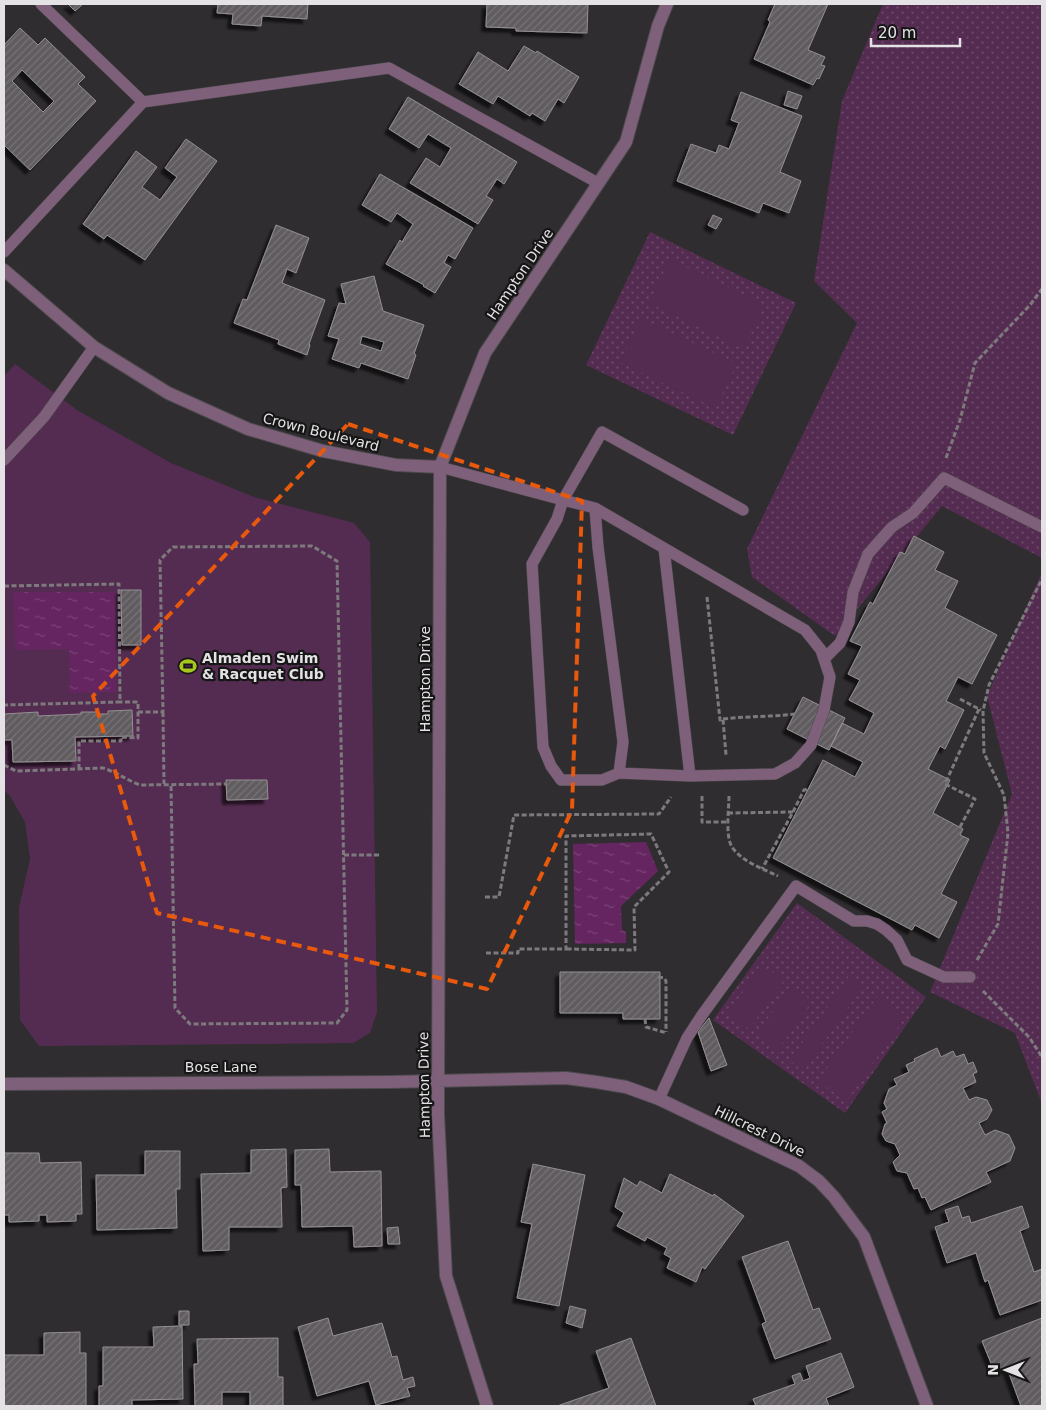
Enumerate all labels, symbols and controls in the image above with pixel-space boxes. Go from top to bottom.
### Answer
scale bar [871,15,960,47]
text: 20 m [878,24,916,42]
street label: Hampton Drive [484,225,556,323]
street label: Crown Boulevard [261,410,381,454]
street label: Hampton Drive [417,626,433,732]
place label: Almaden Swim & Racquet Club [202,650,324,682]
sports icon: Almaden Swim & Racquet Club [178,656,198,676]
street label: Hampton Drive [415,1032,433,1138]
street label: Bose Lane [185,1059,257,1075]
street label: Hillcrest Drive [712,1102,808,1160]
north arrow [981,1345,1031,1395]
text: N [985,1364,1001,1376]

